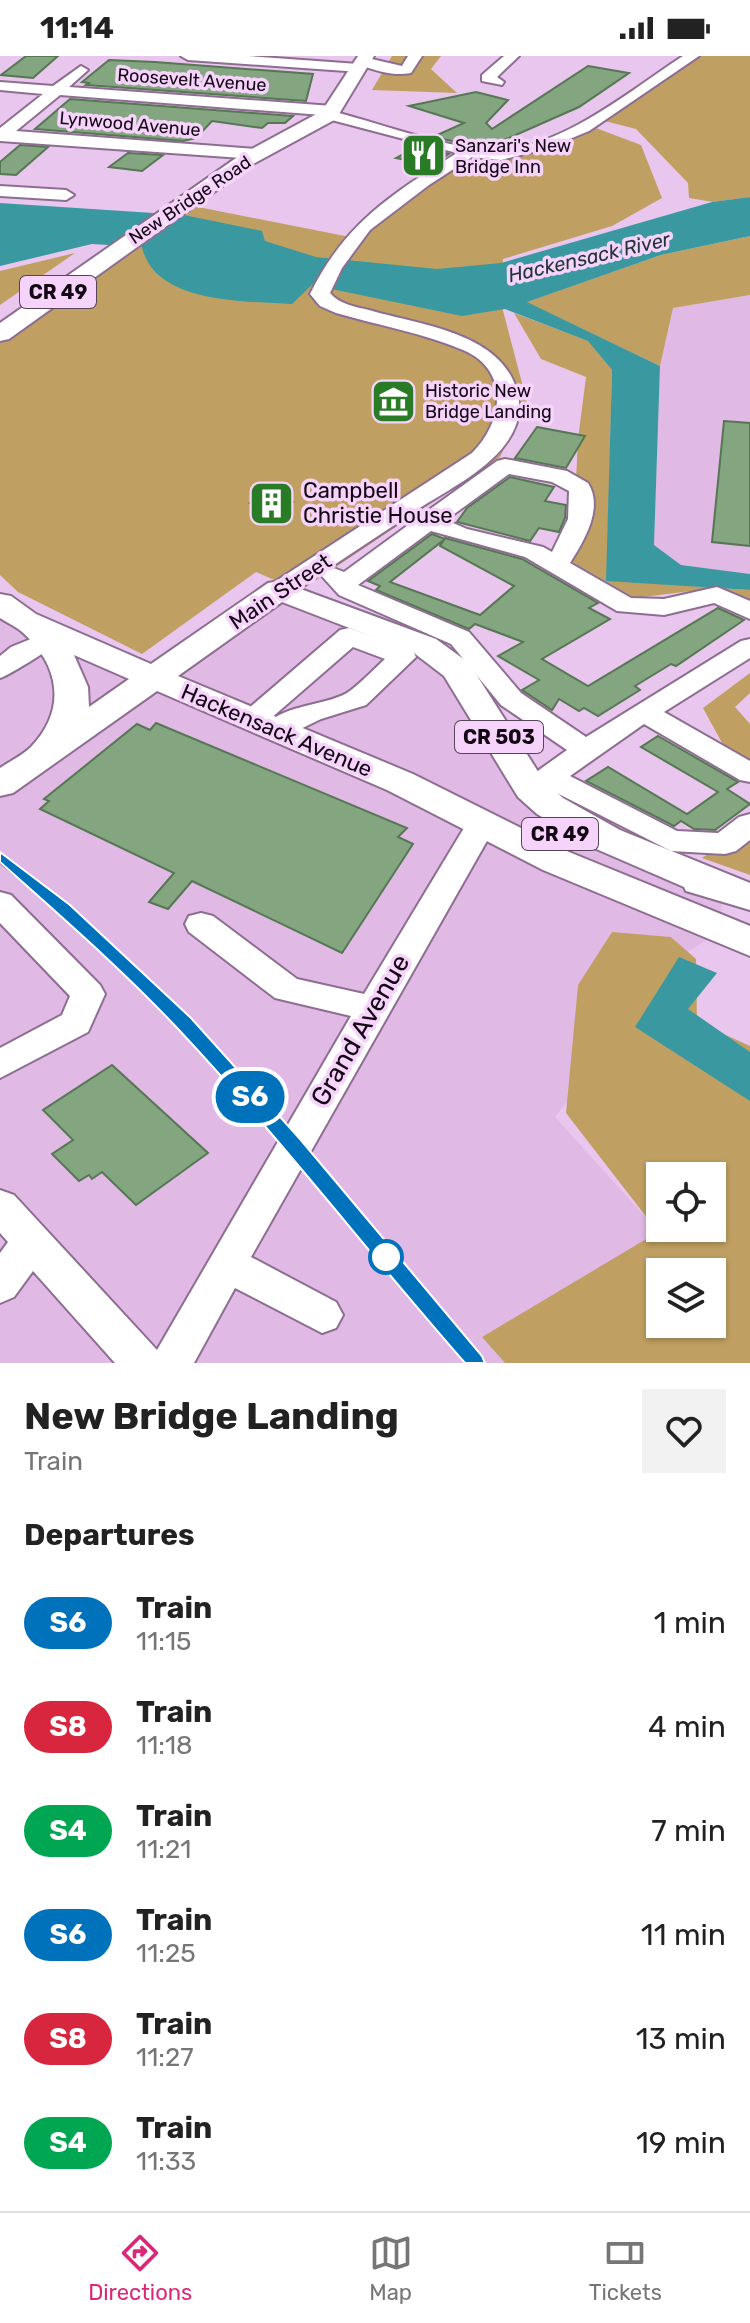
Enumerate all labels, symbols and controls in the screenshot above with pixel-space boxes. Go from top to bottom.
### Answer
text: 11:14 [40,10,114,46]
street label: Roosevelt Avenue [117,64,267,96]
street label: Lynwood Avenue [58,107,202,141]
restaurant icon: Sanzari's New Bridge Inn [400,132,448,180]
place label: Sanzari's New Bridge Inn [455,135,571,178]
street label: New Bridge Road [125,151,255,249]
water label: Hackensack River [506,226,674,287]
road number: CR 49 [20,276,96,308]
museum icon: Historic New Bridge Landing [370,377,418,425]
place label: Historic New Bridge Landing [425,380,552,423]
place label: Campbell Christie House [303,477,453,529]
building icon: Campbell Christie House [248,479,296,527]
street label: Main Street [224,547,337,635]
street label: Hackensack Avenue [177,678,376,783]
road number: CR 503 [455,721,543,753]
road number: CR 49 [522,818,598,850]
street label: Grand Avenue [305,949,416,1111]
line badge: S6 [214,1071,286,1123]
text: S6 [232,1080,268,1113]
map controls [646,1162,726,1338]
button: locate [646,1162,726,1242]
unlabelled marker [369,1240,403,1274]
button: layers [646,1258,726,1338]
button: heart [642,1389,726,1473]
text: New Bridge Landing [24,1393,399,1439]
text: Train [24,1446,83,1477]
text: Departures [24,1517,195,1553]
text: Train [136,1590,212,1626]
text: 1 min [654,1605,726,1641]
text: S6 [50,1606,86,1639]
text: 11:15 [136,1626,191,1657]
text: Train [136,1694,212,1730]
text: 4 min [648,1709,726,1745]
text: S8 [49,1710,87,1743]
text: 11:18 [136,1730,193,1761]
text: Train [136,1798,212,1834]
text: 7 min [651,1813,726,1849]
text: S4 [49,1814,87,1847]
text: 11:21 [136,1834,191,1865]
text: Train [136,1902,212,1938]
text: 11 min [641,1917,726,1953]
text: S6 [50,1918,86,1951]
text: 11:25 [136,1938,196,1969]
text: Train [136,2006,212,2042]
text: 13 min [636,2021,726,2057]
text: S8 [49,2022,87,2055]
text: 11:27 [136,2042,194,2073]
text: Train [136,2110,212,2146]
text: 19 min [636,2125,726,2161]
text: S4 [49,2126,87,2159]
text: 11:33 [136,2146,196,2177]
tab: Directions [88,2231,192,2306]
tab: Map [369,2231,413,2306]
tab: Tickets [589,2231,662,2306]

